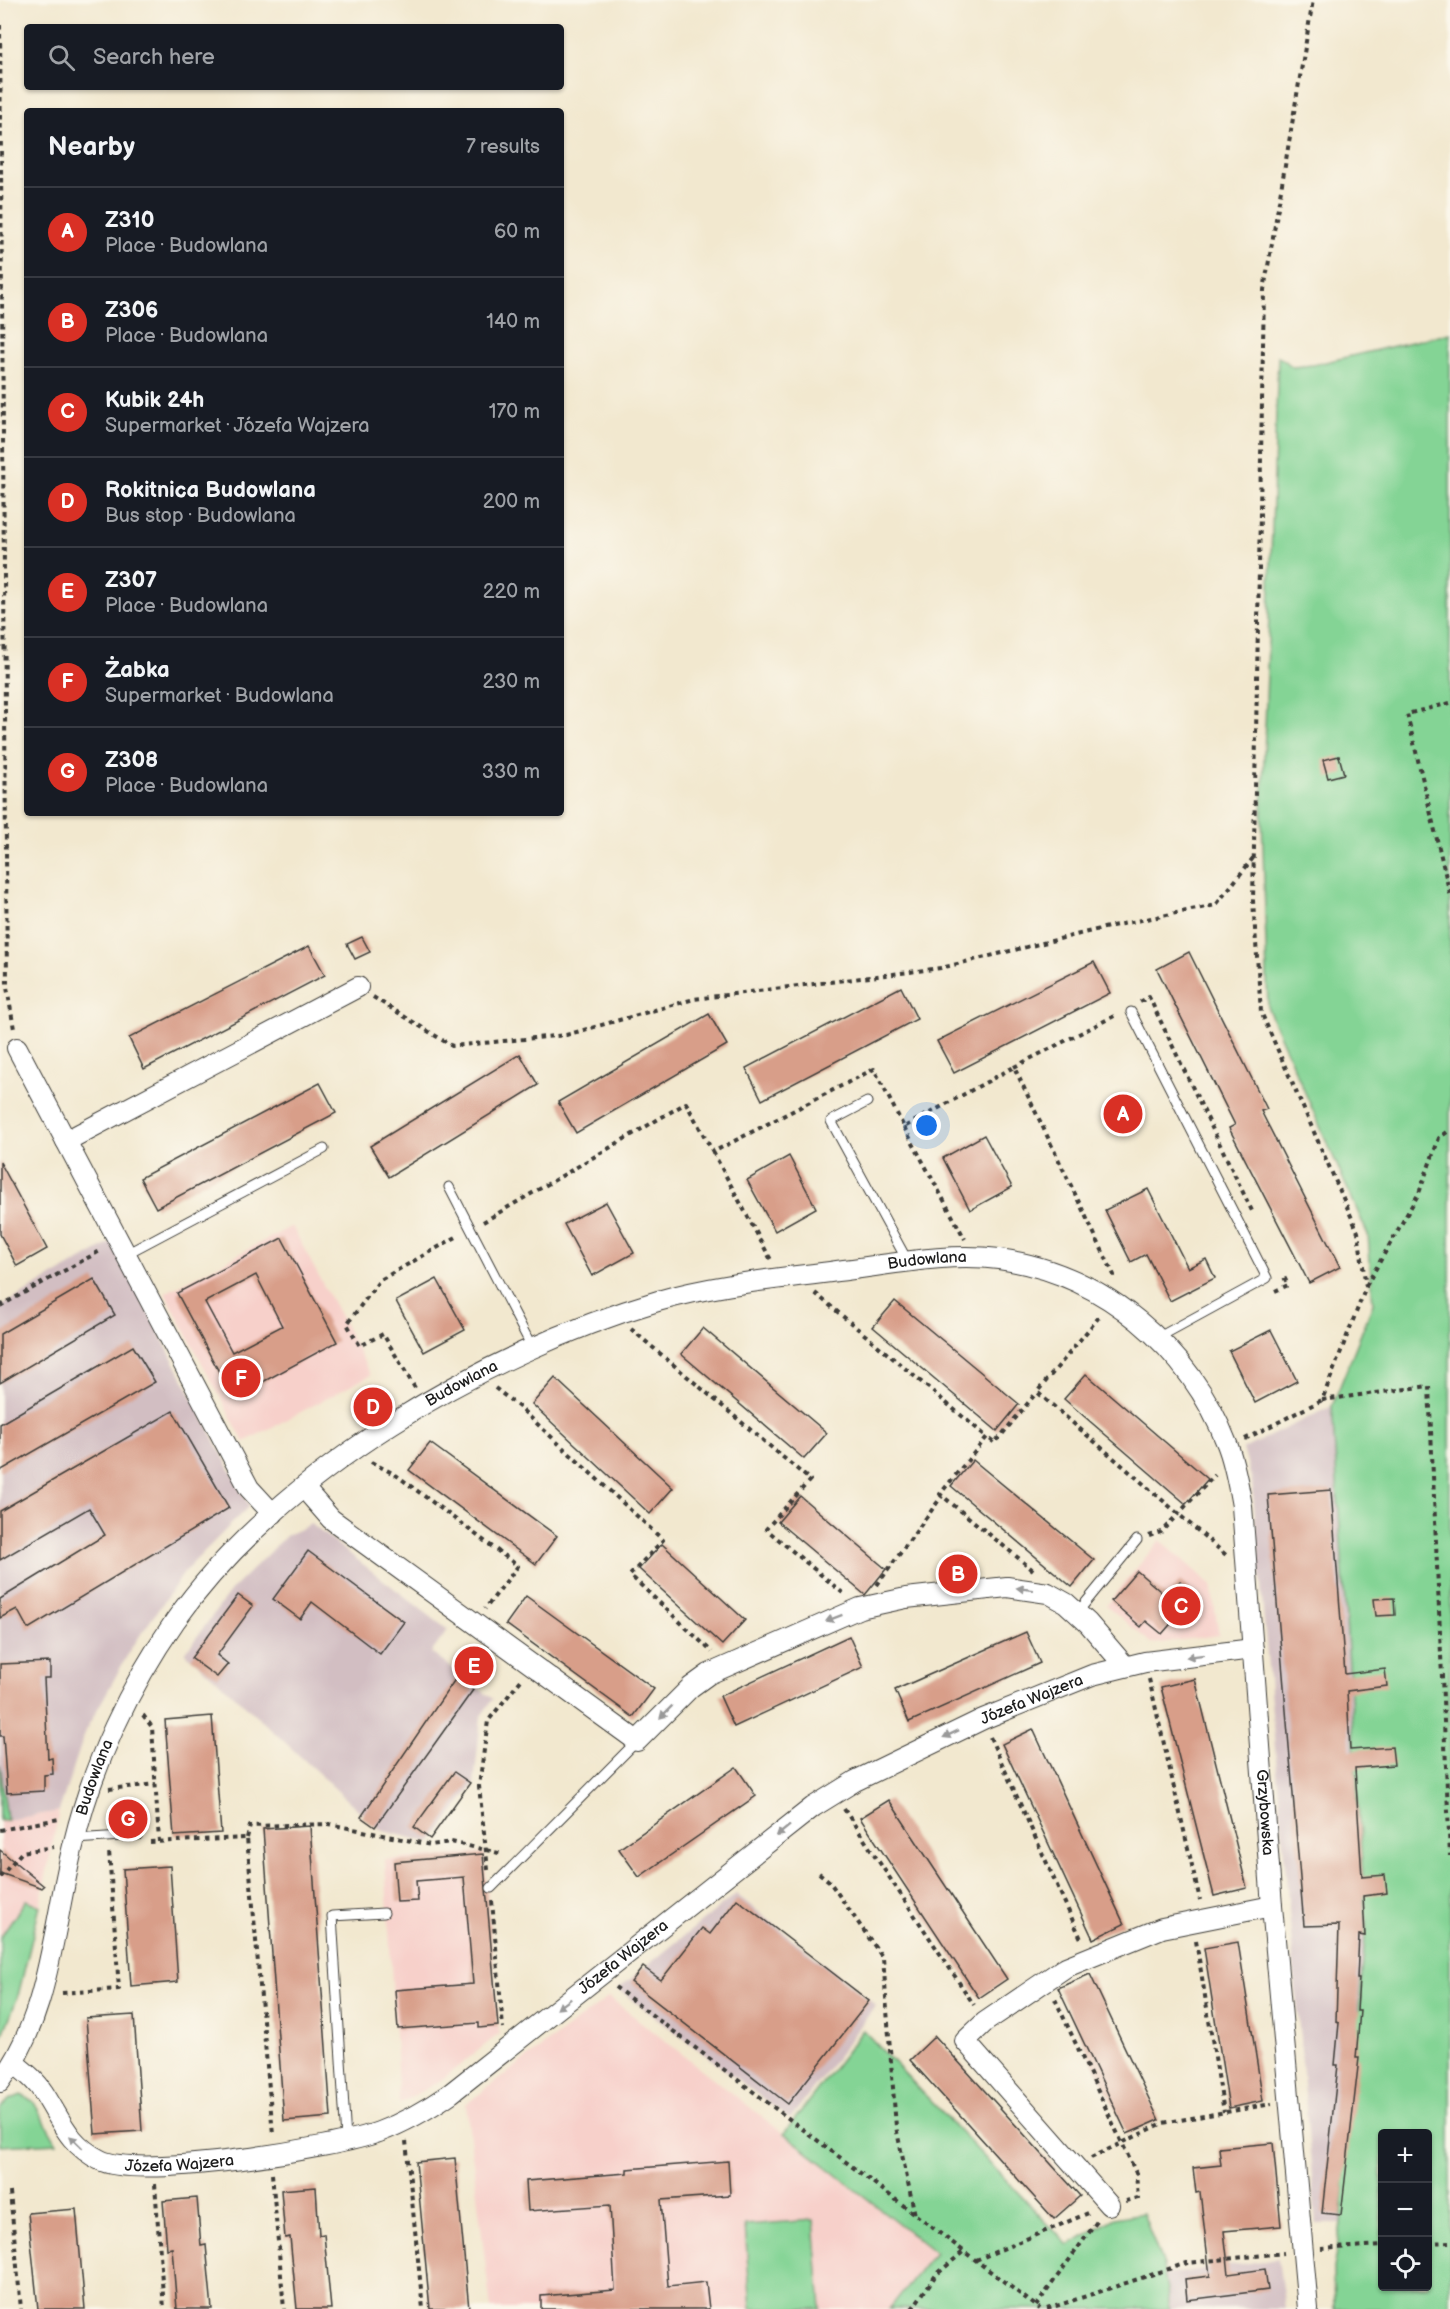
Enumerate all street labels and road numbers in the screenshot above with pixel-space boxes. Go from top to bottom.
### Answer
street label: Budowlana [886,1247,967,1273]
street label: Budowlana [422,1356,501,1411]
street label: Józefa Wajzera [978,1670,1086,1729]
street label: Budowlana [72,1737,117,1818]
street label: Grzybowska [1252,1769,1278,1856]
street label: Józefa Wajzera [575,1916,672,1998]
street label: Józefa Wajzera [124,2151,235,2176]

